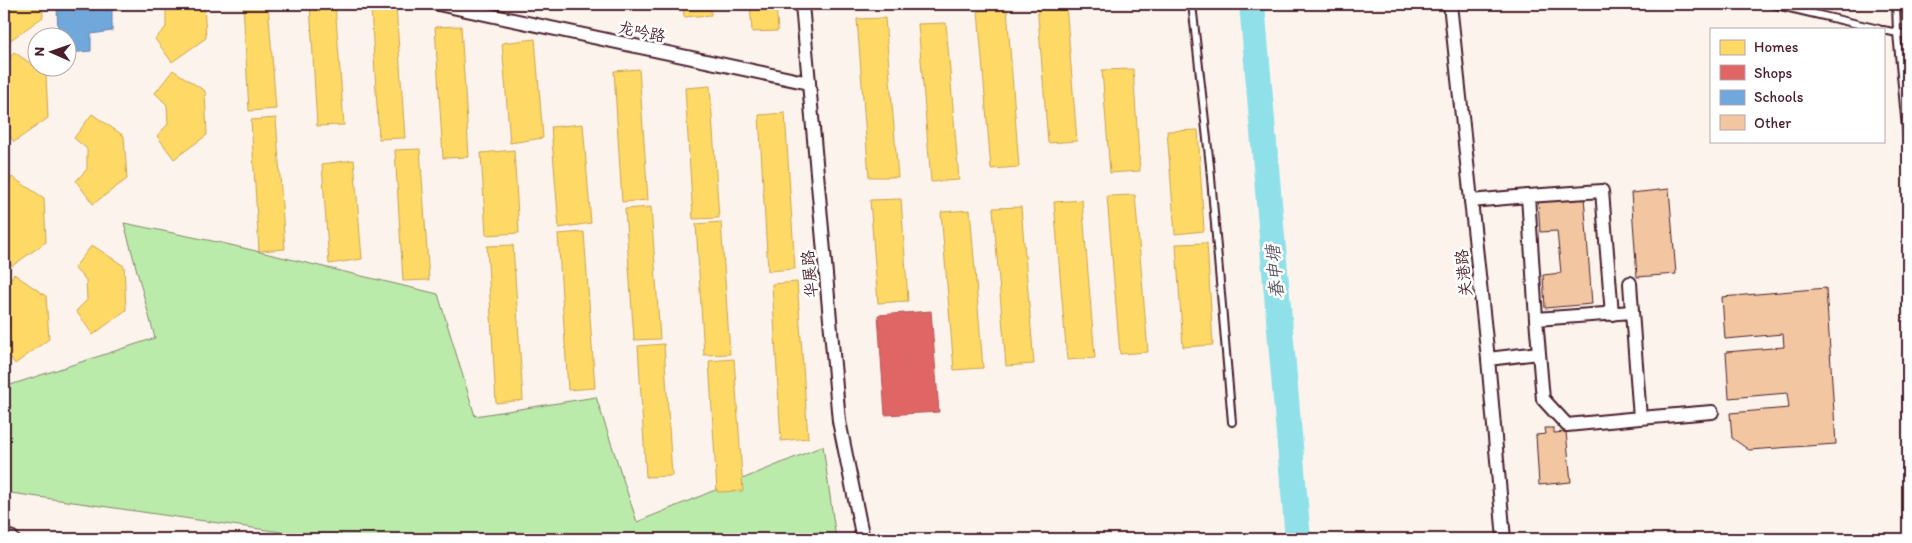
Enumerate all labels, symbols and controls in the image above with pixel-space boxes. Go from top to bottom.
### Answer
street label: 龙吟路 [616,17,667,46]
north arrow [28,28,78,78]
legend [1710,28,1884,142]
text: Homes [1754,38,1799,56]
text: N [31,47,48,57]
text: Shops [1754,64,1793,82]
text: Schools [1754,88,1804,106]
text: Other [1754,114,1791,132]
water label: 春申塘 [1262,242,1288,300]
street label: 关港路 [1452,248,1475,298]
street label: 华展路 [798,249,821,299]

